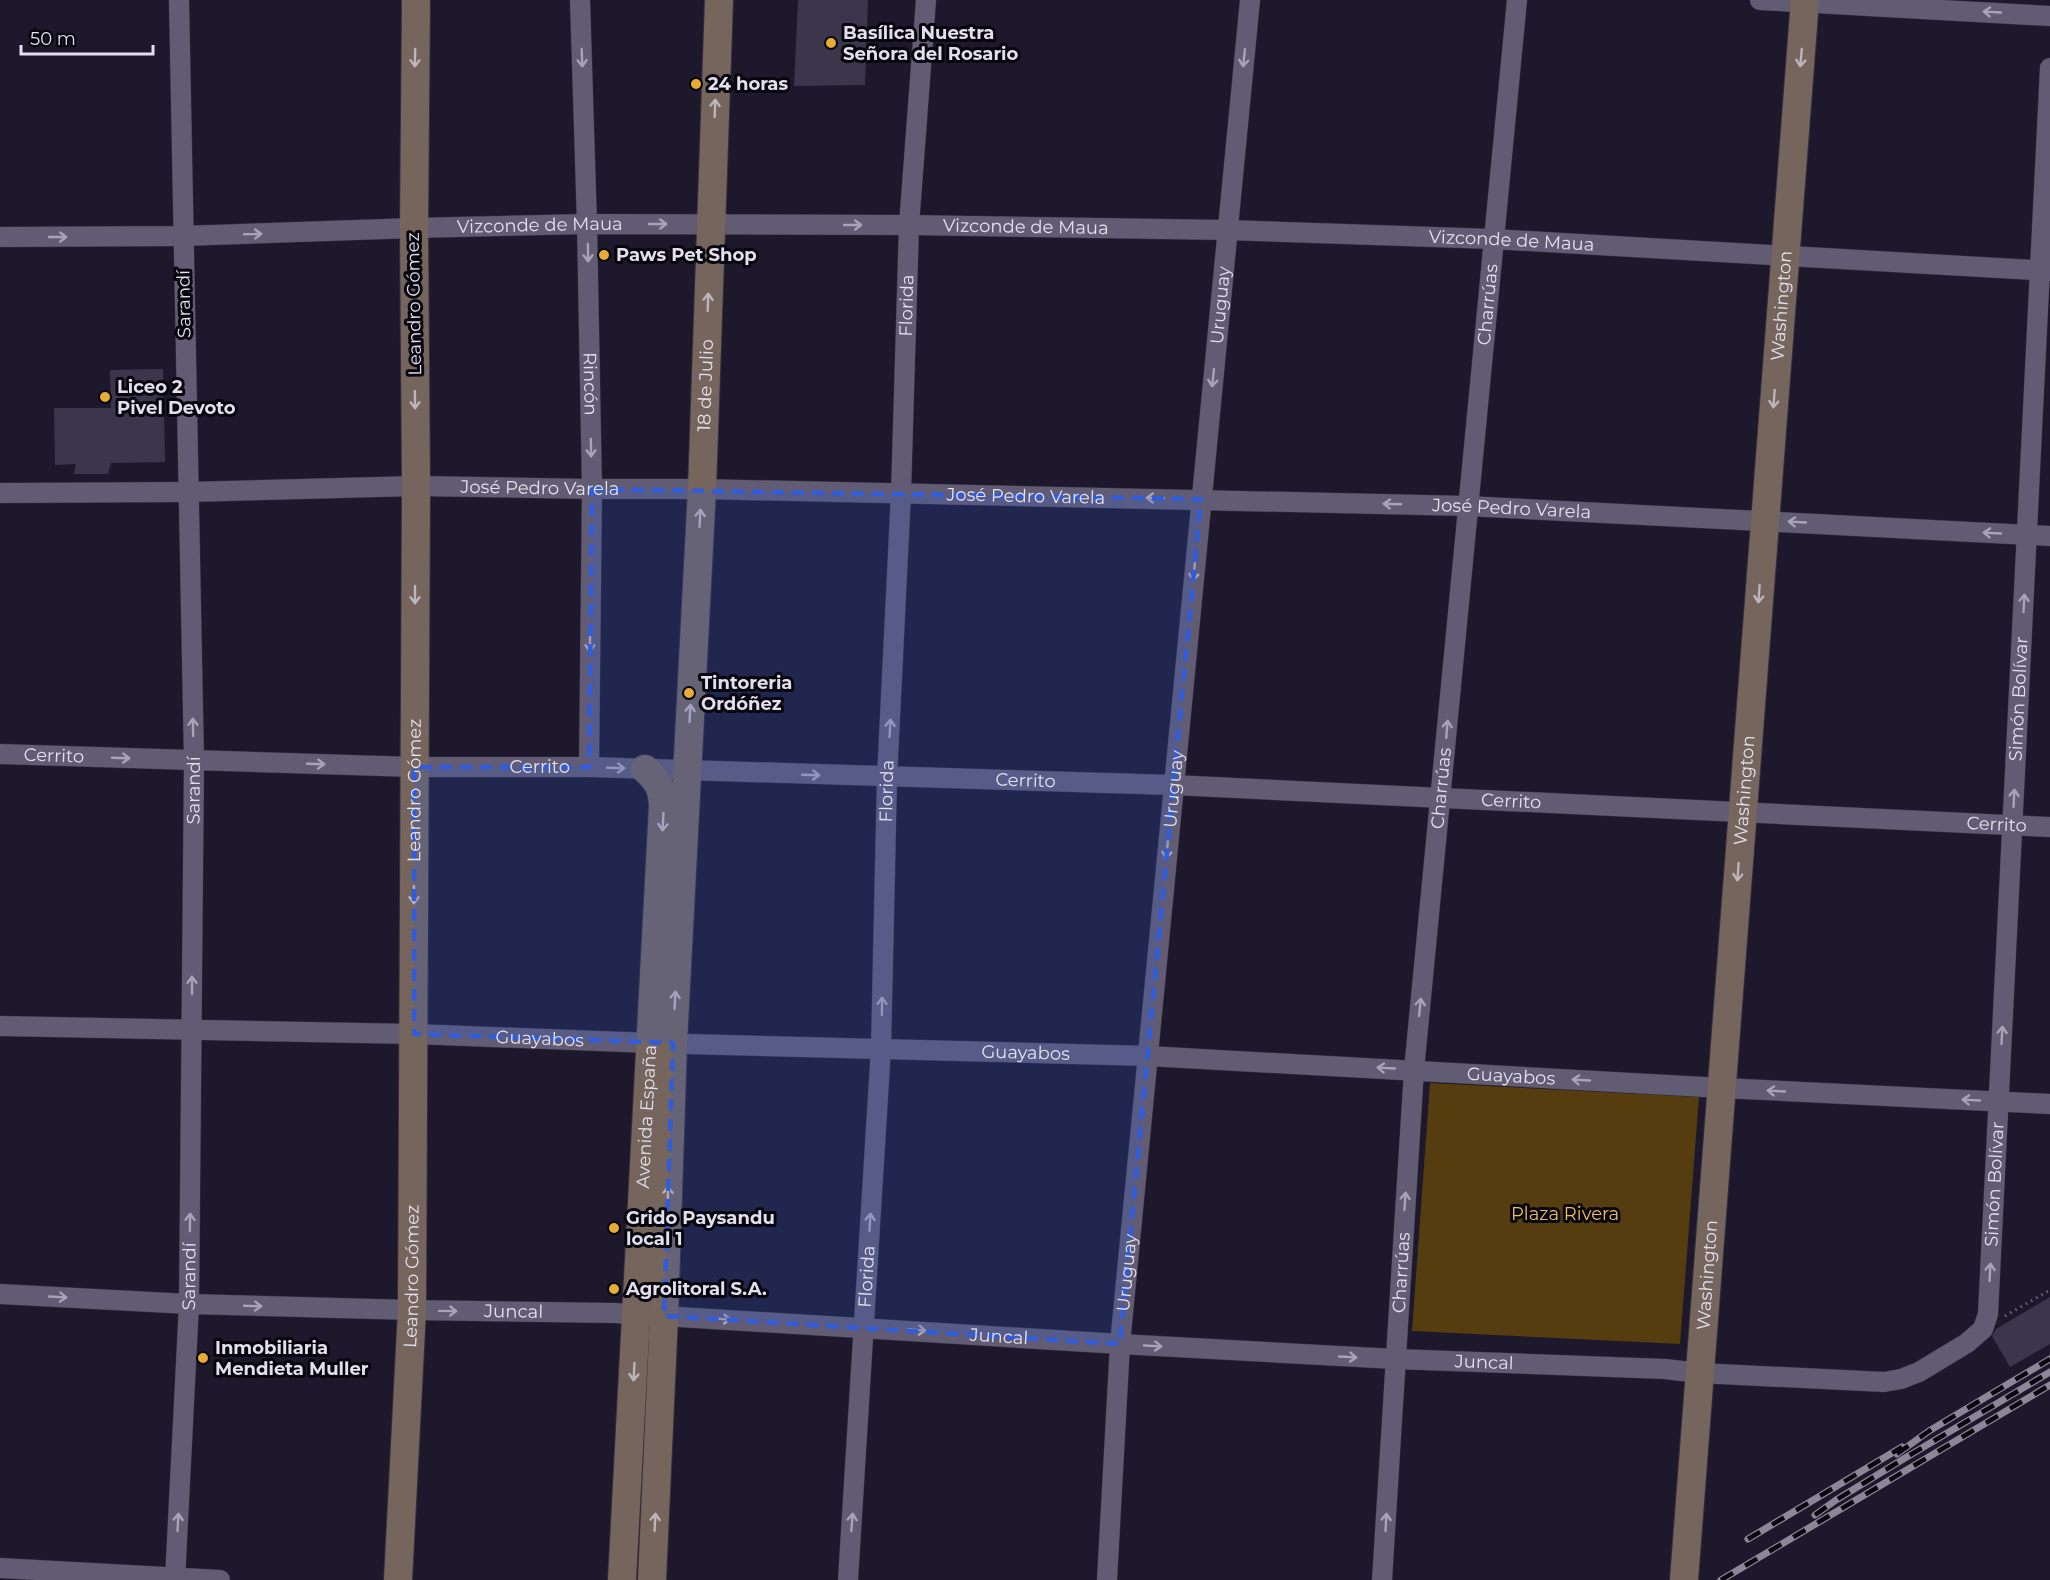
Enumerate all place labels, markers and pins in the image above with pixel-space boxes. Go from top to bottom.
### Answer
place label: Basílica Nuestra Señora del Rosario [843,22,1019,65]
marker: Basílica Nuestra Señora del Rosario [824,36,838,50]
place label: 24 horas [708,73,788,95]
marker: 24 horas [689,77,703,91]
place label: Paws Pet Shop [616,244,757,266]
marker: Paws Pet Shop [597,248,611,262]
place label: Liceo 2 Pivel Devoto [117,376,236,419]
marker: Liceo 2 Pivel Devoto [98,390,112,404]
place label: Tintoreria Ordóñez [701,672,792,715]
marker: Tintoreria Ordóñez [682,686,696,700]
place label: Grido Paysandu local 1 [626,1207,775,1250]
marker: Grido Paysandu local 1 [607,1221,621,1235]
place label: Agrolitoral S.A. [625,1278,767,1300]
marker: Agrolitoral S.A. [607,1282,621,1296]
place label: Inmobiliaria Mendieta Muller [215,1337,369,1380]
marker: Inmobiliaria Mendieta Muller [196,1351,210,1365]

